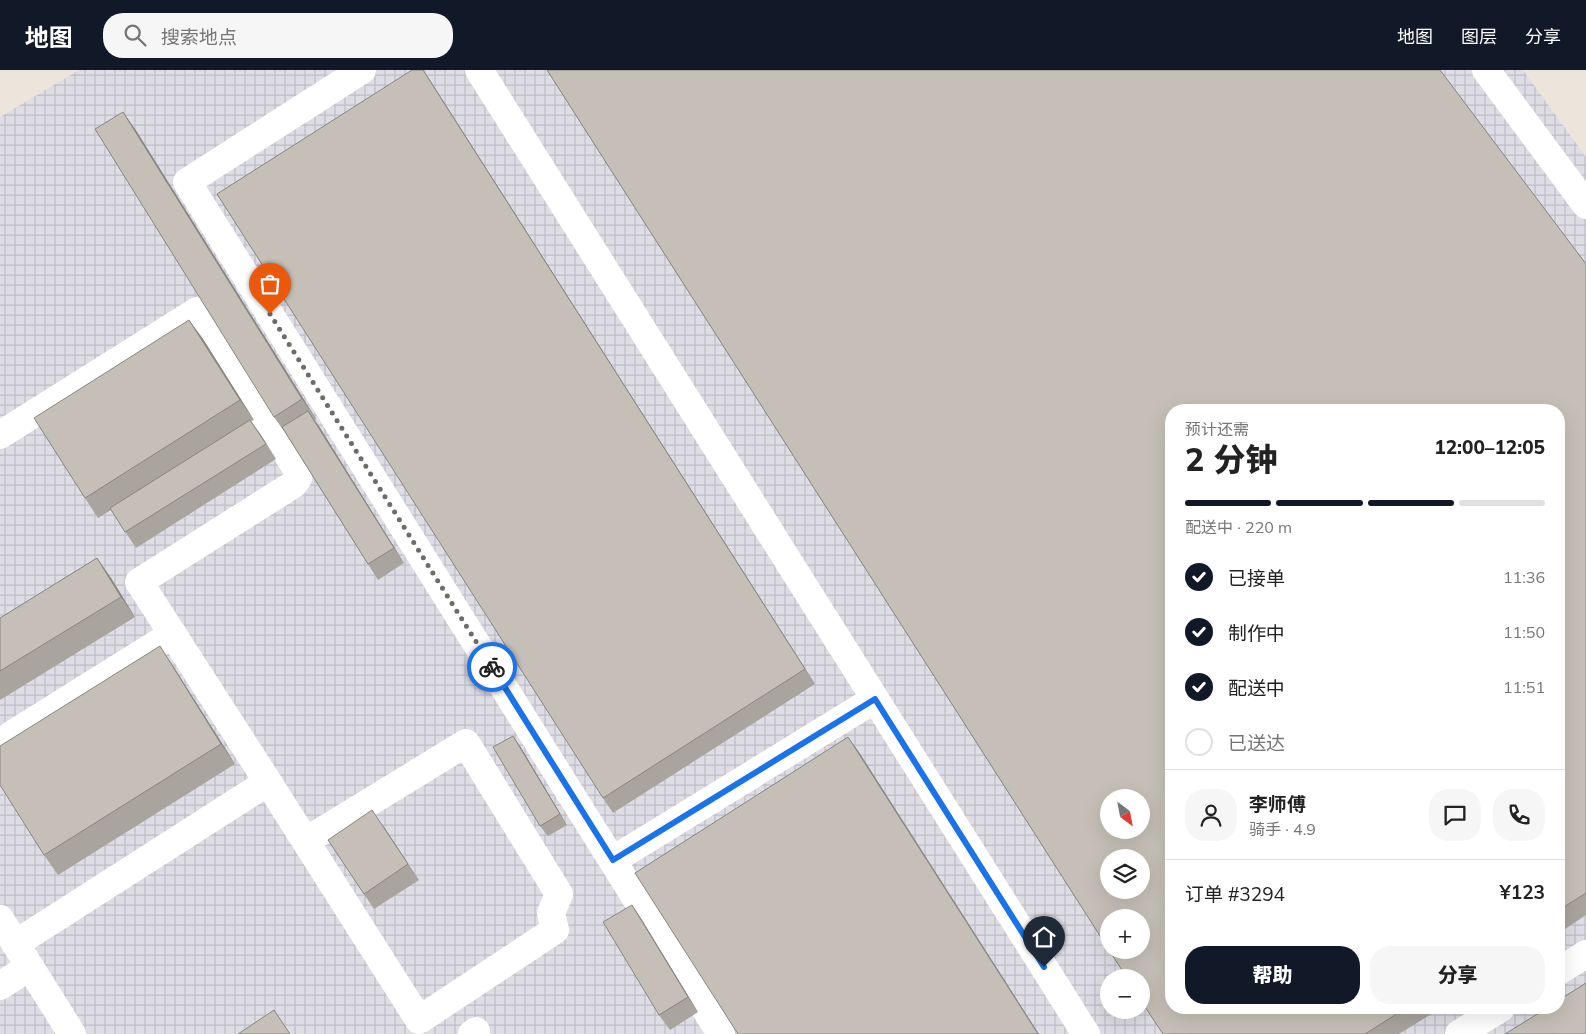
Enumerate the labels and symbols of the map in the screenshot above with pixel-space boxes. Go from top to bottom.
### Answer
pin [249,263,291,314]
courier [467,642,517,692]
north arrow [1100,789,1150,839]
pin [1023,916,1065,967]

